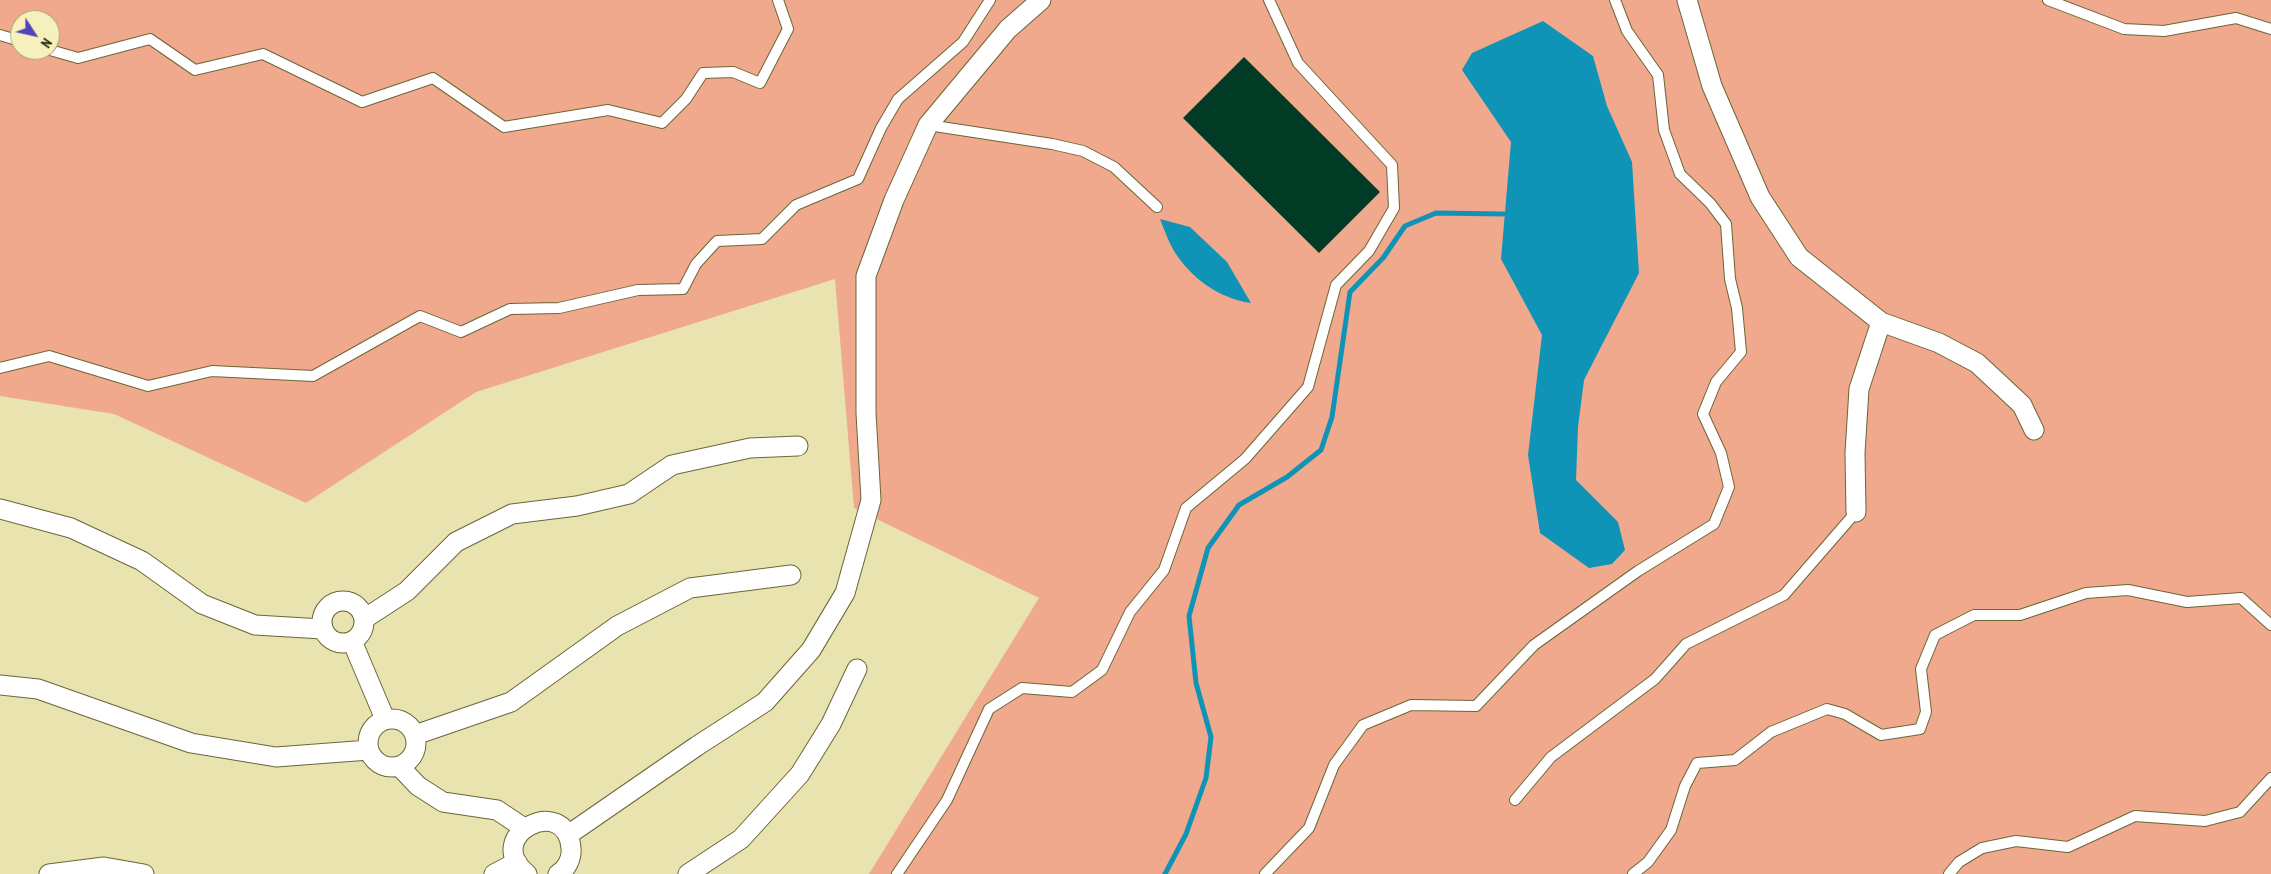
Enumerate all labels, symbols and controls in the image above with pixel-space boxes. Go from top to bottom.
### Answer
north arrow [10,10,60,60]
text: N [37,35,56,51]

